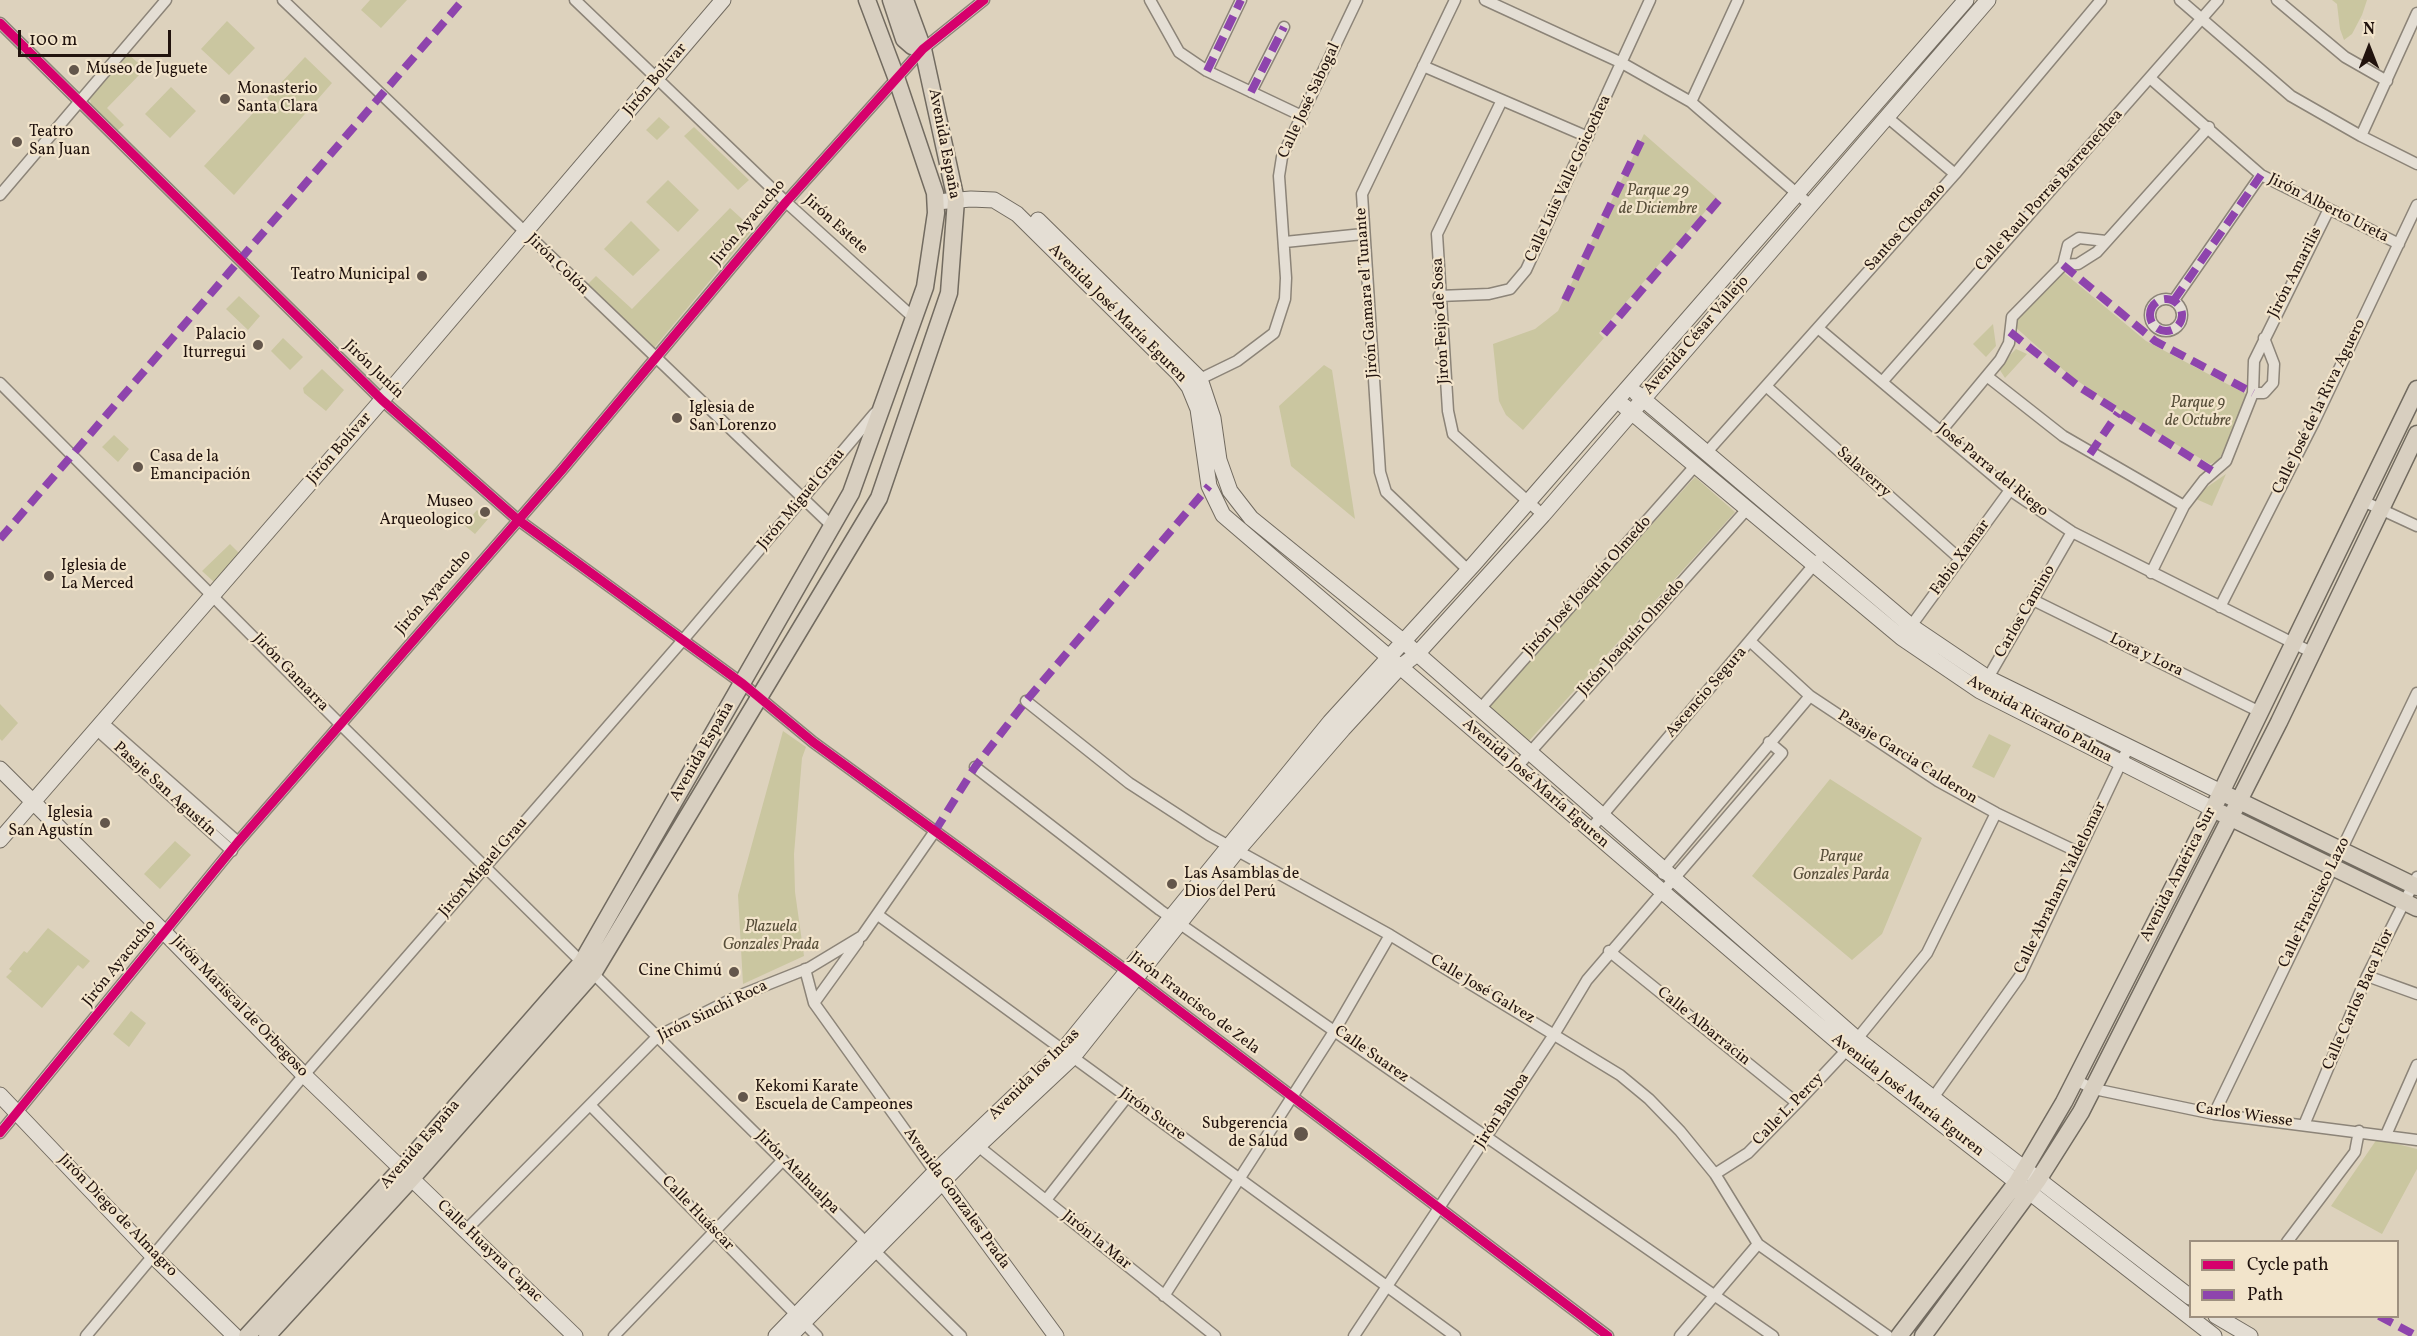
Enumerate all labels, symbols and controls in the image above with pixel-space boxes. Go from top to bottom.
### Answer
scale bar [21,18,174,56]
north arrow [2339,18,2399,78]
text: N [2363,19,2375,41]
text: 100 m [29,28,78,53]
street label: Jirón Bolívar [620,40,692,120]
street label: Calle José Sabogal [1275,40,1345,162]
place label: Museo de Juguete [86,60,208,80]
marker: Museo de Juguete [67,63,81,77]
place label: Monasterio Santa Clara [237,80,318,118]
street label: Avenida España [923,87,963,201]
marker: Monasterio Santa Clara [218,92,232,106]
street label: Calle Luis Valle Goicochea [1522,92,1616,266]
street label: Calle Raul Porras Barrenechea [1972,106,2128,276]
place label: Teatro San Juan [29,123,90,161]
marker: Teatro San Juan [10,135,24,149]
street label: Jirón Alberto Ureta [2264,170,2392,248]
street label: Jirón Ayacucho [708,176,790,270]
street label: Santos Chocano [1861,180,1951,276]
park label: Parque 29 de Diciembre [1619,182,1697,220]
street label: Jirón Estete [799,191,871,259]
street label: Jirón Gamara el Tunante [1352,207,1384,379]
street label: Jirón Amarilis [2265,224,2327,322]
street label: Jirón Colón [522,230,592,300]
street label: Avenida José María Eguren [1044,241,1190,387]
street label: Jirón Feijo de Sosa [1429,257,1455,385]
place label: Teatro Municipal [291,266,410,286]
marker: Teatro Municipal [415,269,429,283]
street label: Avenida César Vallejo [1640,273,1754,399]
street label: Calle José de la Riva Aguero [2269,316,2371,498]
place label: Palacio Iturregui [183,326,246,364]
street label: Jirón Junín [339,337,407,403]
marker: Palacio Iturregui [251,338,265,352]
park label: Parque 9 de Octubre [2165,394,2231,432]
place label: Iglesia de San Lorenzo [689,399,776,437]
street label: Jirón Bolívar [304,409,376,489]
marker: Iglesia de San Lorenzo [670,411,684,425]
street label: José Parra del Riego [1932,420,2052,522]
street label: Salaverry [1832,443,1894,503]
street label: Jirón Miguel Grau [754,446,850,554]
place label: Casa de la Emancipación [150,448,250,486]
marker: Casa de la Emancipación [131,460,145,474]
place label: Museo Arqueologico [379,493,473,531]
marker: Museo Arqueologico [478,505,492,519]
street label: Jirón José Joaquín Olmedo [1520,513,1656,661]
street label: Fabio Xamar [1927,516,1995,600]
street label: Jirón Ayacucho [392,547,476,639]
place label: Iglesia de La Merced [61,557,134,595]
street label: Carlos Camino [1992,562,2060,662]
marker: Iglesia de La Merced [42,569,56,583]
street label: Jirón Joaquín Olmedo [1574,576,1690,700]
street label: Jirón Gamarra [248,630,332,716]
street label: Lora y Lora [2106,630,2186,682]
street label: Ascencio Segura [1662,644,1752,742]
street label: Avenida Ricardo Palma [1963,672,2115,768]
street label: Avenida España [667,699,739,805]
street label: Pasaje Garcia Calderon [1833,707,1981,809]
street label: Avenida José María Eguren [1458,715,1612,853]
street label: Pasaje San Agustín [108,739,220,841]
street label: Calle Abraham Valdelomar [2011,799,2111,977]
place label: Iglesia San Agustín [8,804,93,842]
street label: Avenida América Sur [2137,805,2221,945]
street label: Jirón Miguel Grau [435,814,533,922]
marker: Iglesia San Agustín [98,816,112,830]
street label: Calle Francisco Lazo [2275,835,2355,971]
park label: Parque Gonzales Parda [1793,848,1889,886]
place label: Las Asamblas de Dios del Perú [1184,865,1299,903]
marker: Las Asamblas de Dios del Perú [1165,877,1179,891]
street label: Jirón Ayacucho [79,917,161,1011]
park label: Plazuela Gonzales Prada [723,918,819,956]
street label: Calle Carlos Baca Flor [2319,926,2399,1074]
street label: Jirón Mariscal de Orbegoso [166,932,312,1082]
street label: Jirón Francisco de Zela [1125,949,1263,1059]
street label: Calle José Galvez [1426,951,1538,1029]
place label: Cine Chimú [638,962,722,982]
marker: Cine Chimú [727,965,741,979]
street label: Jirón Sinchi Roca [655,977,771,1047]
street label: Calle Albarracin [1652,984,1754,1070]
street label: Calle Suarez [1330,1022,1412,1088]
street label: Avenida los Incas [985,1025,1085,1125]
street label: Avenida José María Eguren [1827,1030,1987,1162]
street label: Jirón Balboa [1472,1070,1534,1152]
street label: Calle L. Percy [1750,1070,1828,1150]
place label: Kekomi Karate Escuela de Campeones [755,1078,913,1116]
street label: Jirón Sucre [1115,1085,1189,1145]
marker: Kekomi Karate Escuela de Campeones [736,1090,750,1104]
street label: Avenida España [377,1096,465,1194]
street label: Carlos Wiesse [2194,1100,2294,1132]
place label: Subgerencia de Salud [1202,1115,1288,1153]
street label: Avenida Gonzales Prada [898,1125,1014,1273]
marker: Subgerencia de Salud [1292,1125,1310,1143]
street label: Jirón Atahualpa [751,1127,843,1219]
street label: Jirón Diego de Almagro [53,1151,181,1281]
street label: Calle Huáscar [657,1173,737,1255]
street label: Calle Huayna Capac [432,1197,546,1307]
street label: Jirón la Mar [1057,1207,1135,1275]
legend [2189,1240,2399,1318]
text: Cycle path [2247,1253,2329,1278]
text: Path [2247,1283,2283,1308]

